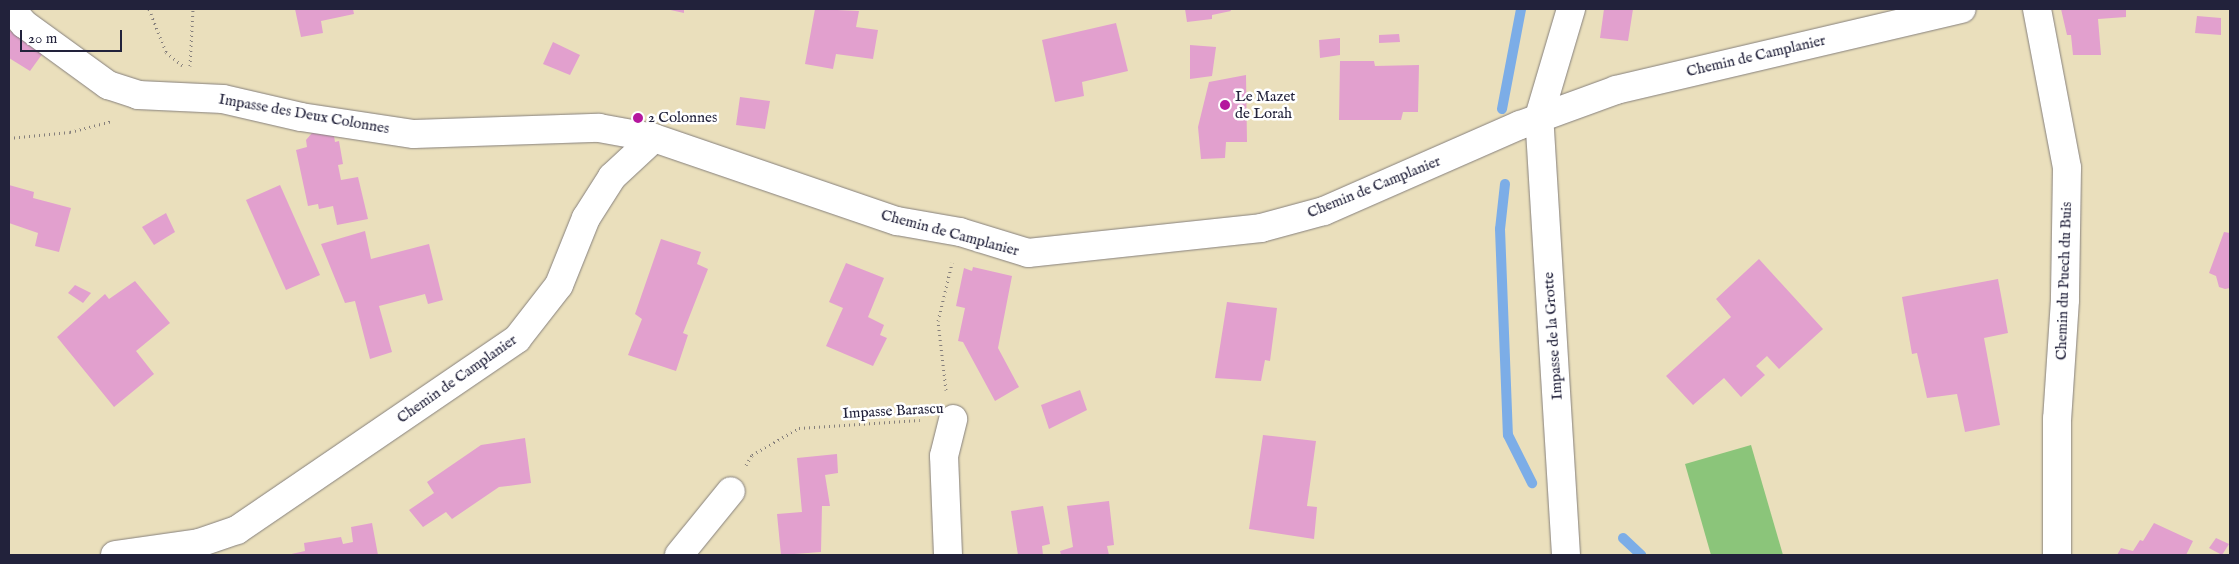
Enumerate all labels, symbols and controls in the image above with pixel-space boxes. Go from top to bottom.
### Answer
scale bar [22,20,125,52]
text: 20 m [28,29,57,48]
street label: Chemin de Camplanier [1685,31,1827,81]
place label: Le Mazet de Lorah [1235,87,1296,122]
street label: Impasse des Deux Colonnes [217,90,391,138]
marker: Le Mazet de Lorah [1219,99,1231,111]
place label: 2 Colonnes [648,109,717,127]
marker: 2 Colonnes [632,112,644,124]
street label: Chemin de Camplanier [1305,152,1443,222]
street label: Chemin du Puech du Buis [2052,201,2076,361]
street label: Chemin de Camplanier [879,206,1021,260]
street label: Impasse de la Grotte [1540,271,1566,401]
street label: Chemin de Camplanier [394,331,520,427]
street label: Impasse Barascu [842,399,944,423]

